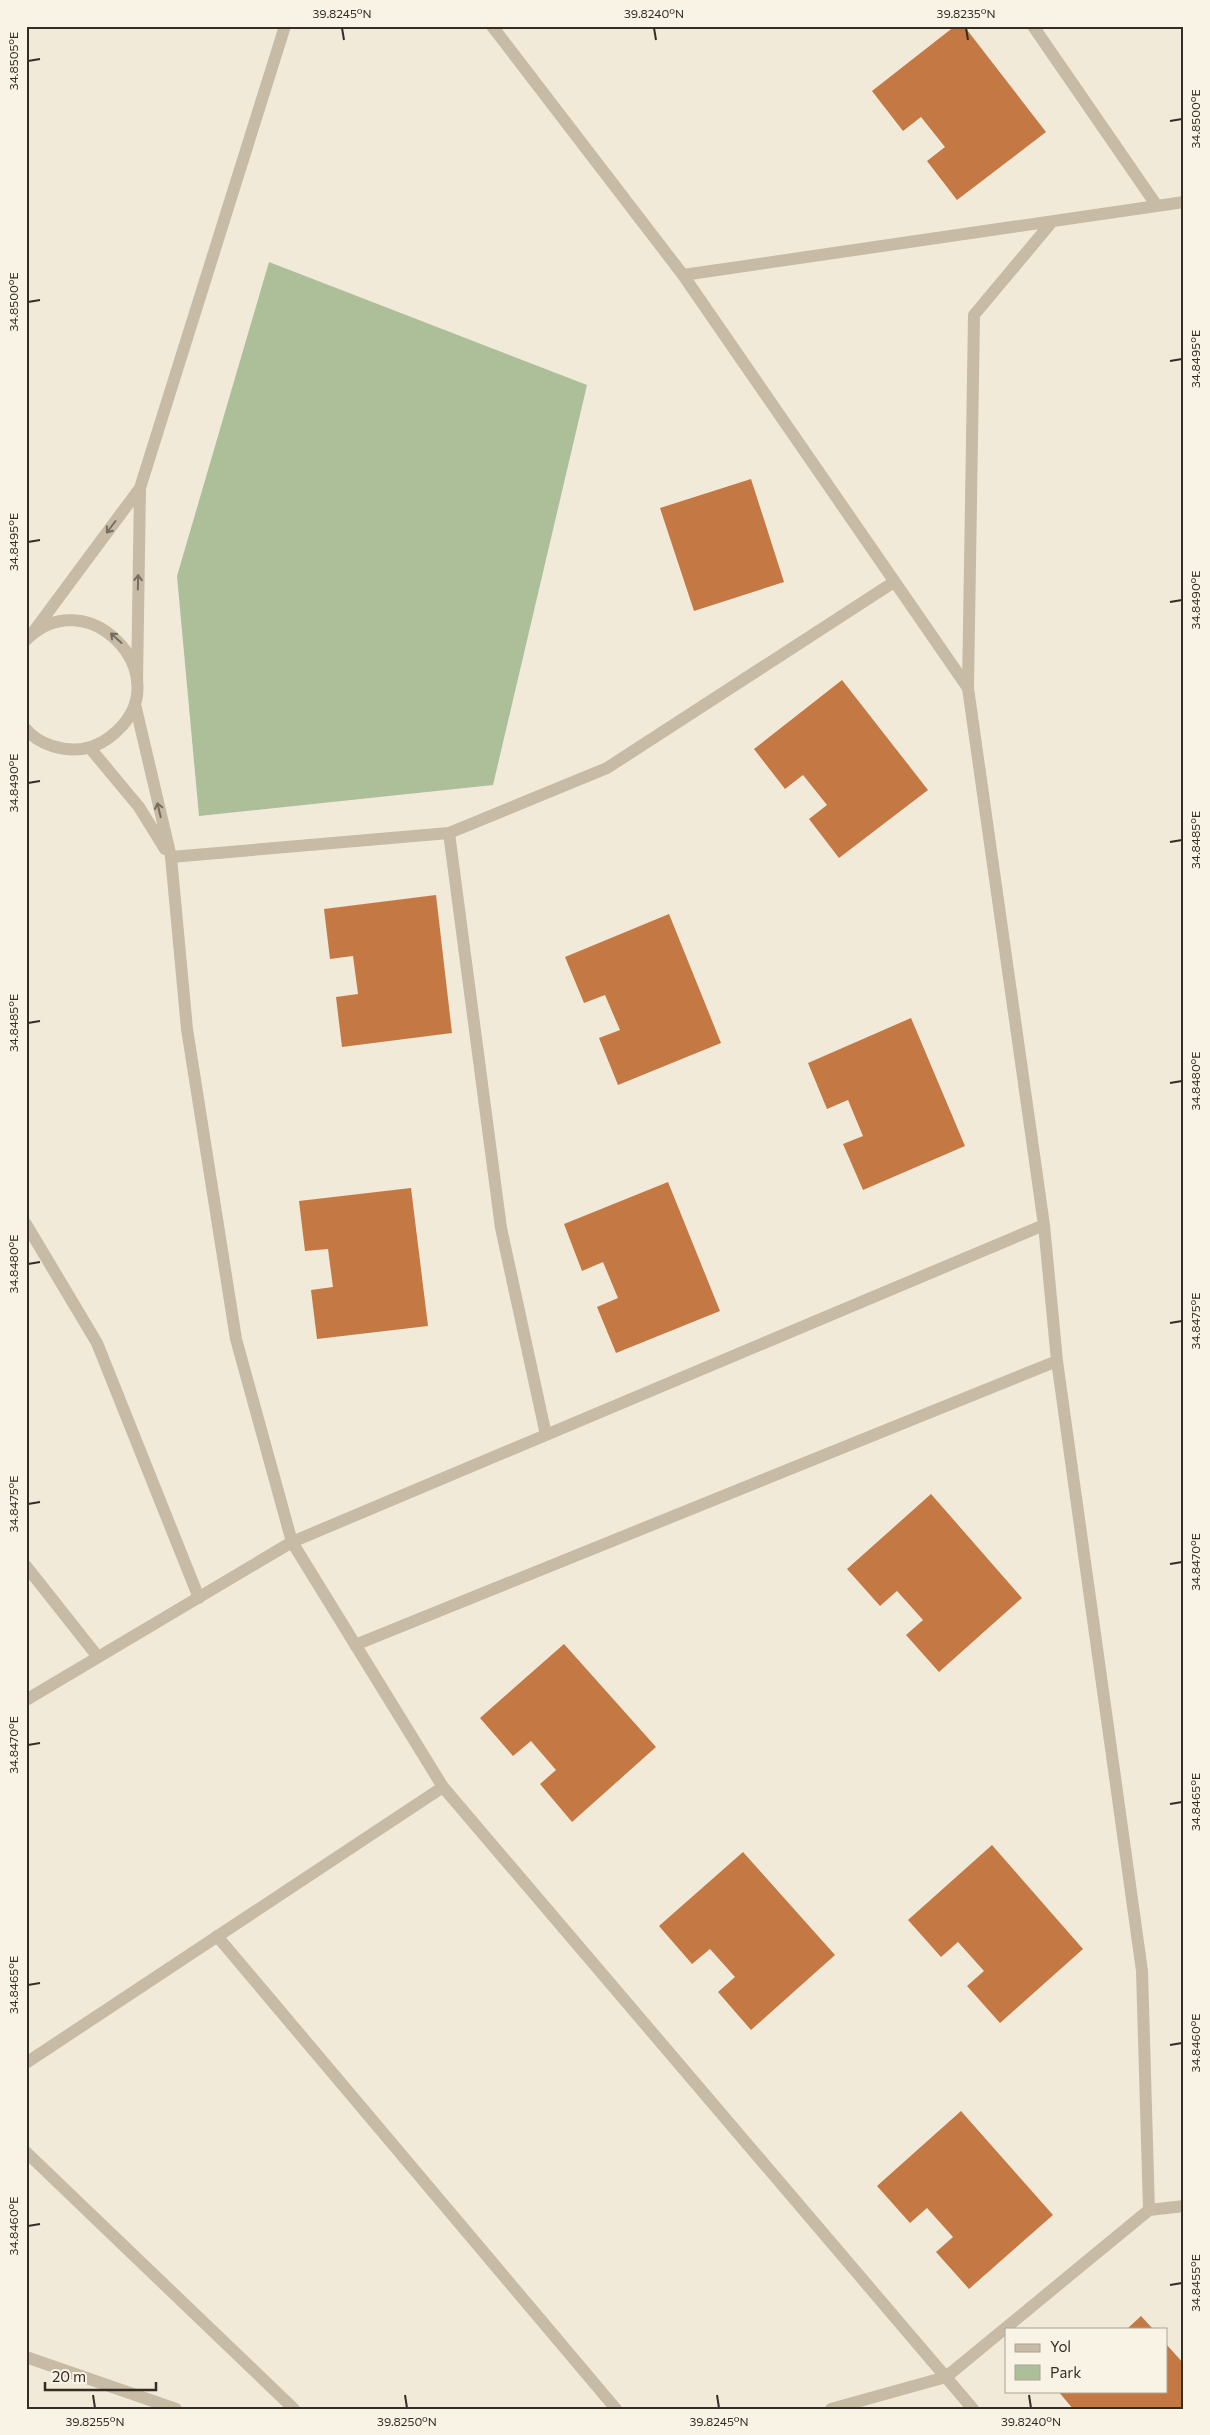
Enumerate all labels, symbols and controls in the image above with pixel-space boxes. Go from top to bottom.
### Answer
text: 39.8245°N [312,6,372,20]
text: 39.8240°N [624,6,684,20]
text: 39.8235°N [937,6,995,20]
text: 34.8505°E [6,32,20,90]
text: 34.8500°E [1188,89,1202,149]
text: 34.8500°E [6,272,20,332]
text: 34.8495°E [1188,330,1202,388]
text: 34.8495°E [6,513,20,571]
one-way arrow [105,520,116,533]
text: 34.8490°E [1188,571,1202,629]
one-way arrow [133,574,143,590]
one-way arrow [110,633,123,644]
text: 34.8490°E [6,754,20,812]
one-way arrow [154,802,163,818]
text: 34.8485°E [1188,811,1202,869]
text: 34.8485°E [6,994,20,1052]
text: 34.8480°E [1188,1052,1202,1110]
text: 34.8480°E [6,1235,20,1293]
text: 34.8475°E [1188,1293,1202,1349]
text: 34.8475°E [6,1476,20,1532]
text: 34.8470°E [1188,1533,1202,1591]
text: 34.8470°E [6,1716,20,1774]
text: 34.8465°E [1188,1773,1202,1831]
text: 34.8465°E [6,1956,20,2014]
text: 34.8460°E [1188,2014,1202,2072]
text: 34.8460°E [6,2197,20,2255]
text: 34.8455°E [1188,2254,1202,2312]
legend [1005,2328,1168,2392]
text: Yol [1050,2337,1071,2355]
scale bar [45,2360,156,2392]
text: Park [1050,2363,1081,2381]
text: 20 m [52,2367,86,2385]
text: 39.8255°N [66,2414,124,2428]
text: 39.8250°N [377,2414,437,2428]
text: 39.8245°N [689,2414,749,2428]
text: 39.8240°N [1001,2414,1061,2428]

